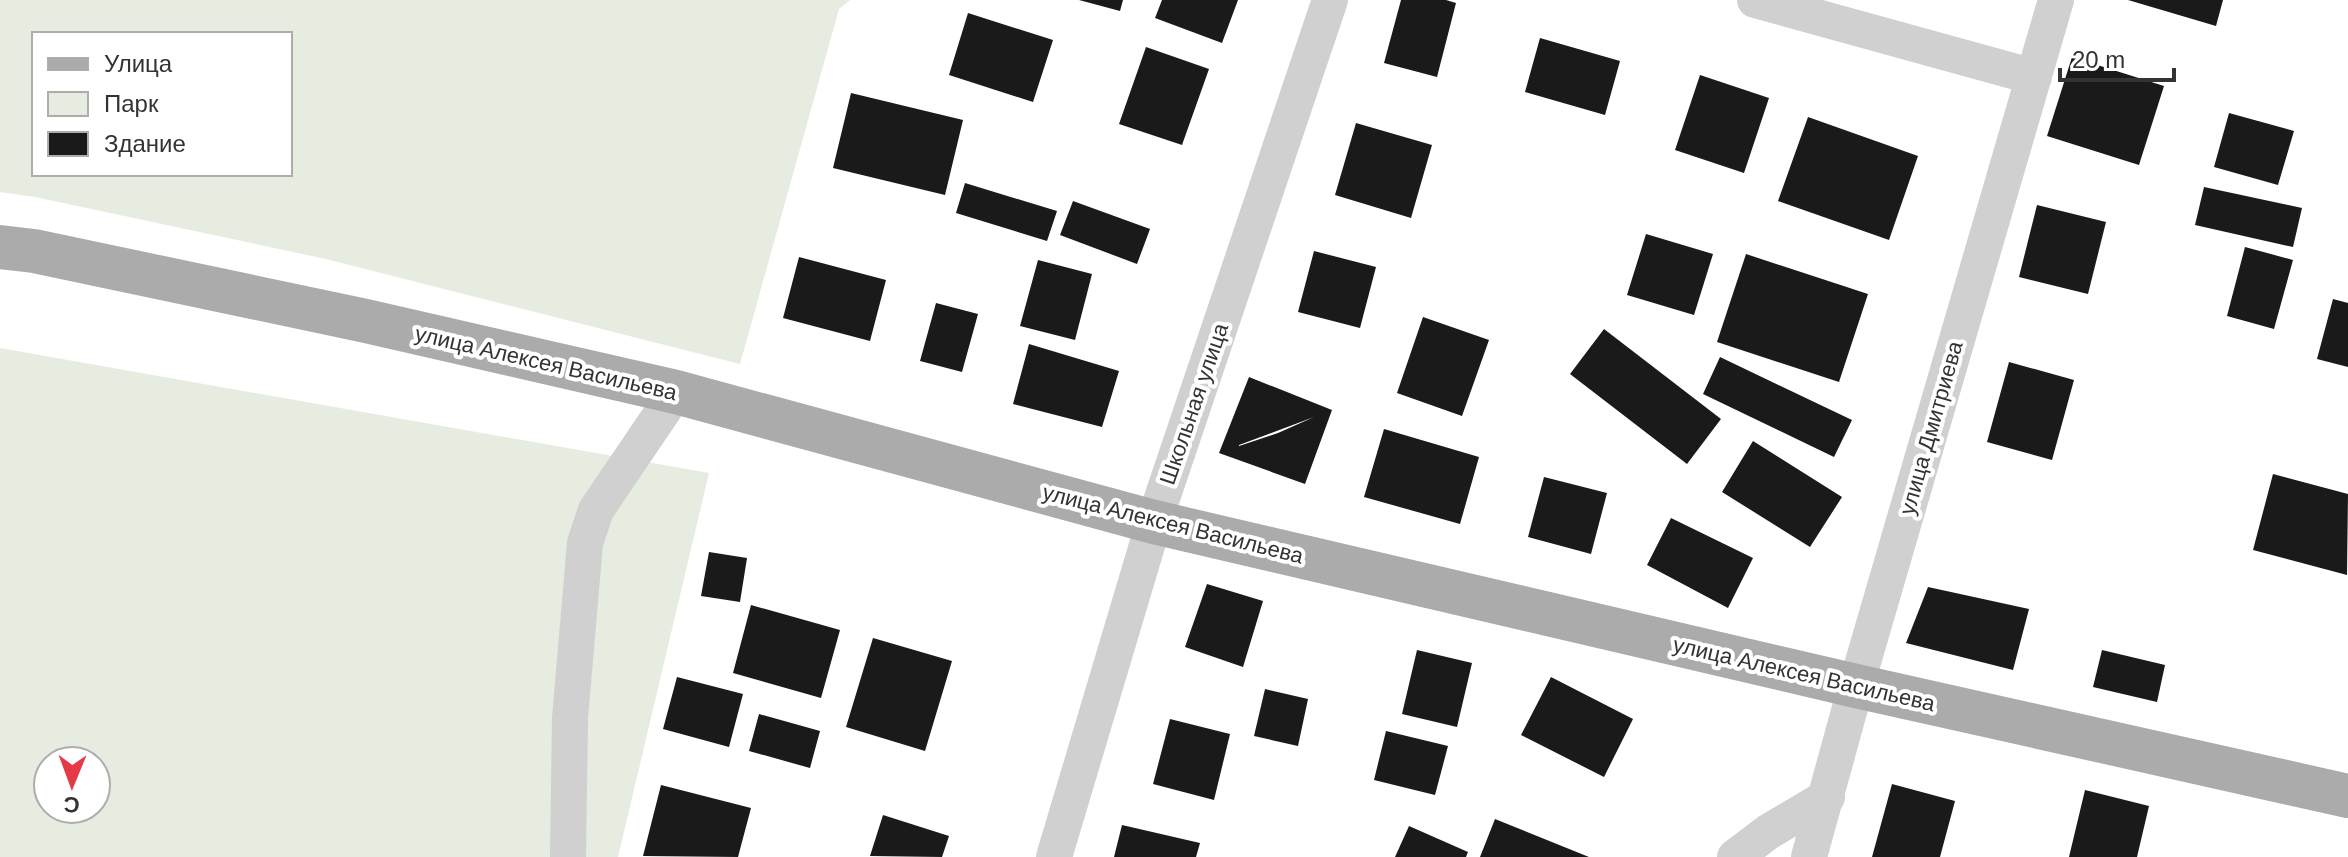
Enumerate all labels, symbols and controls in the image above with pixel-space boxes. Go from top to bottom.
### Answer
legend [32,32,292,176]
scale bar [2060,32,2174,82]
text: 20 m [2072,46,2125,73]
text: Улица [104,50,173,77]
text: Парк [104,90,159,117]
text: Здание [104,130,186,157]
street label: Школьная улица [1155,319,1234,488]
street label: улица Алексея Васильева [413,321,680,405]
street label: улица Дмитриева [1894,338,1968,518]
street label: улица Алексея Васильева [1040,479,1307,569]
street label: улица Алексея Васильева [1671,632,1938,716]
north arrow [32,745,112,825]
text: С [63,792,80,817]

